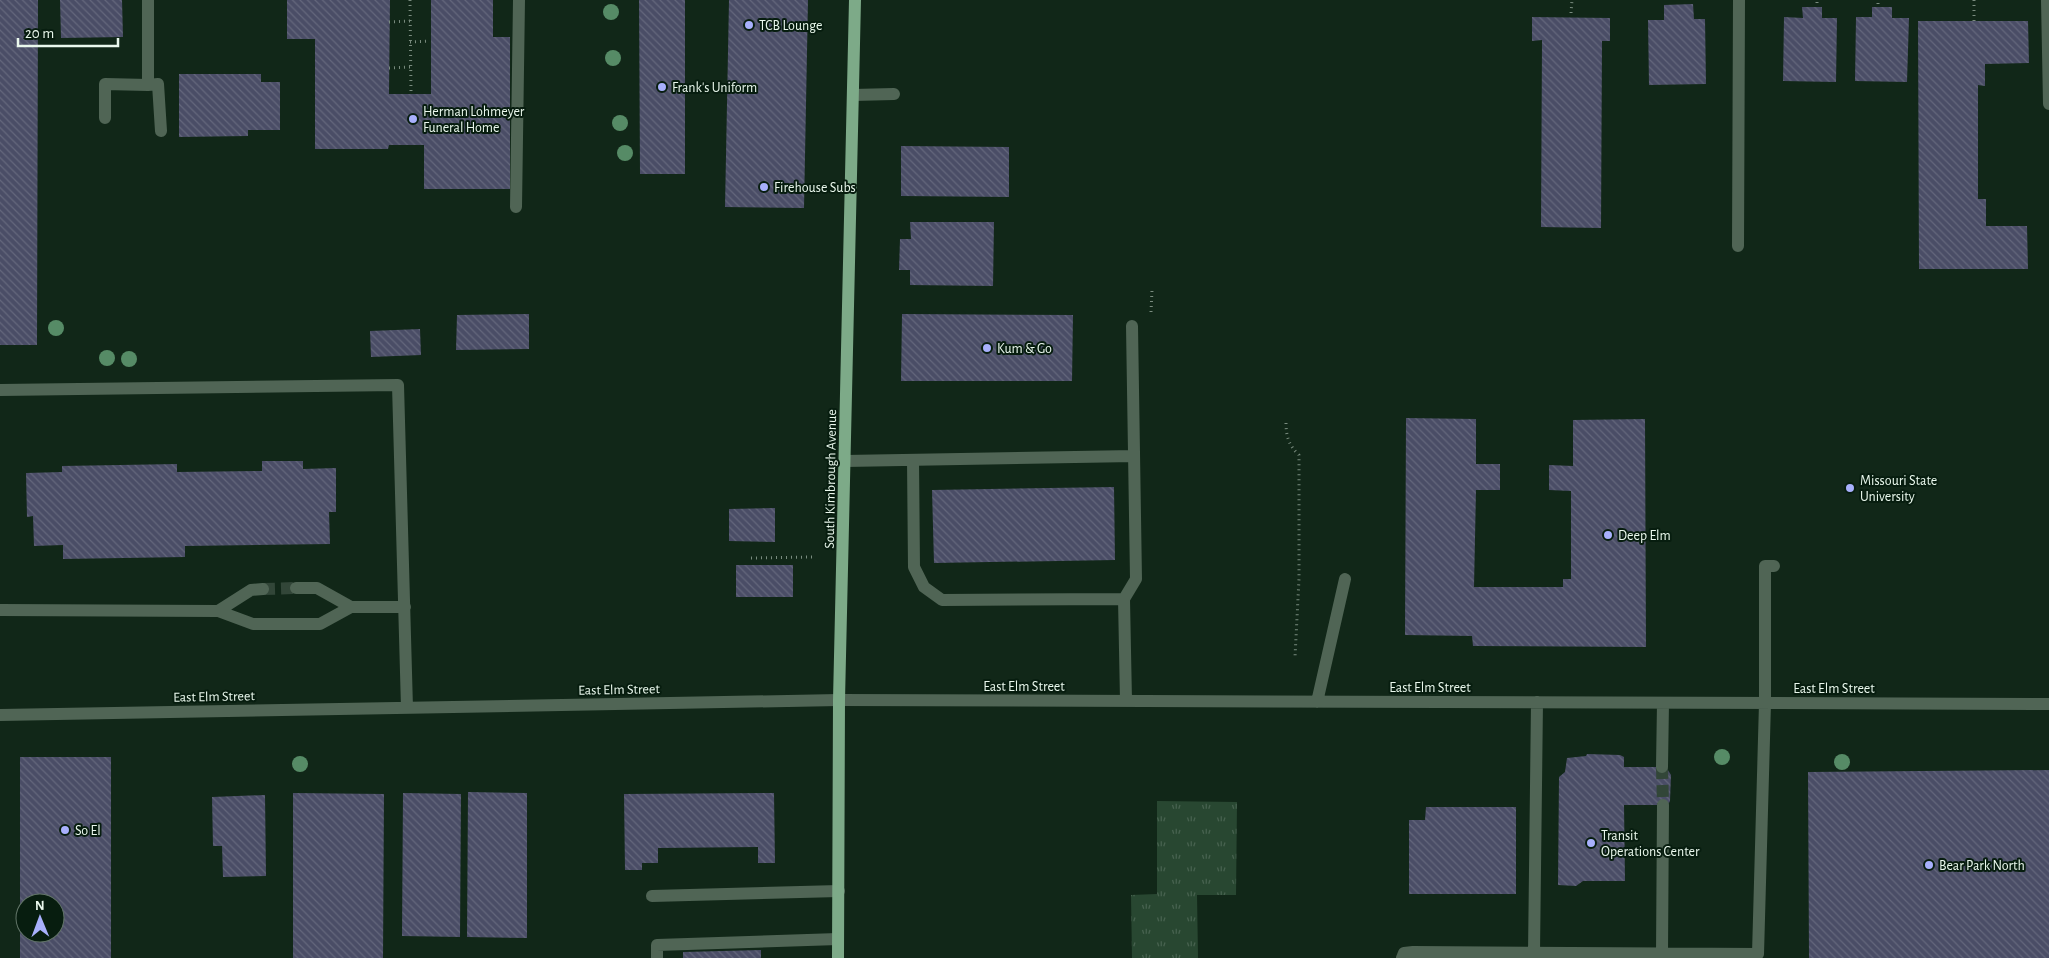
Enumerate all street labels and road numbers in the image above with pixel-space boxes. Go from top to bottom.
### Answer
street label: South Kimbrough Avenue [823,409,839,549]
street label: East Elm Street [983,680,1065,694]
street label: East Elm Street [1389,681,1471,695]
street label: East Elm Street [578,682,660,698]
street label: East Elm Street [1793,682,1875,696]
street label: East Elm Street [173,689,255,705]

